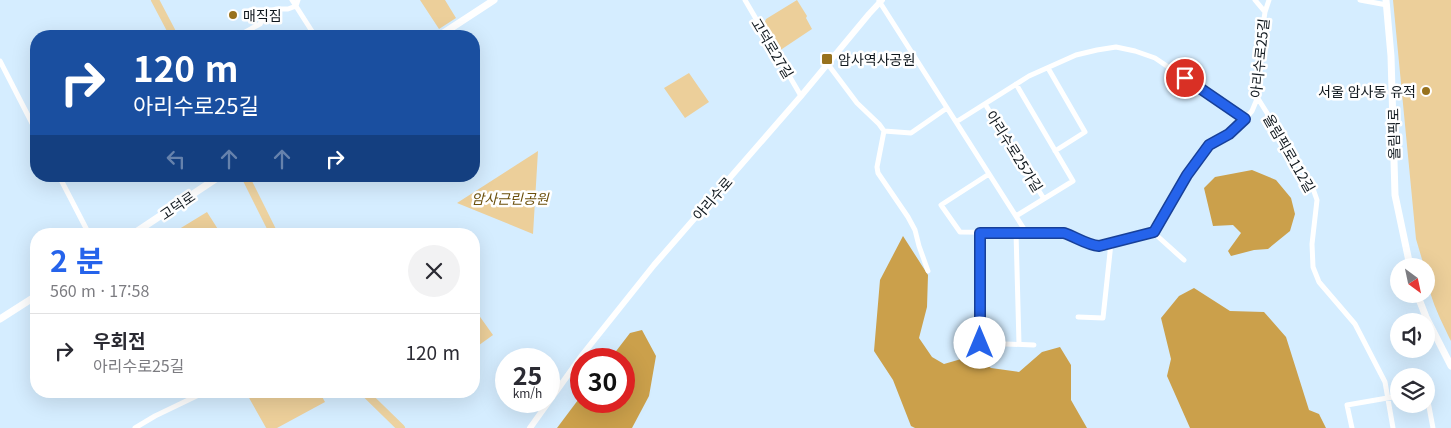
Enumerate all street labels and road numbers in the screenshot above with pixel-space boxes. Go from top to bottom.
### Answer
street label: 고덕로27길 [747,14,799,82]
street label: 아리수로25길 [1245,17,1273,99]
street label: 아리수로25가길 [982,106,1048,196]
street label: 올림픽로 [1383,108,1403,160]
street label: 올림픽로112길 [1259,110,1321,196]
street label: 아리수로 [688,172,737,224]
street label: 고덕로 [155,186,199,224]

